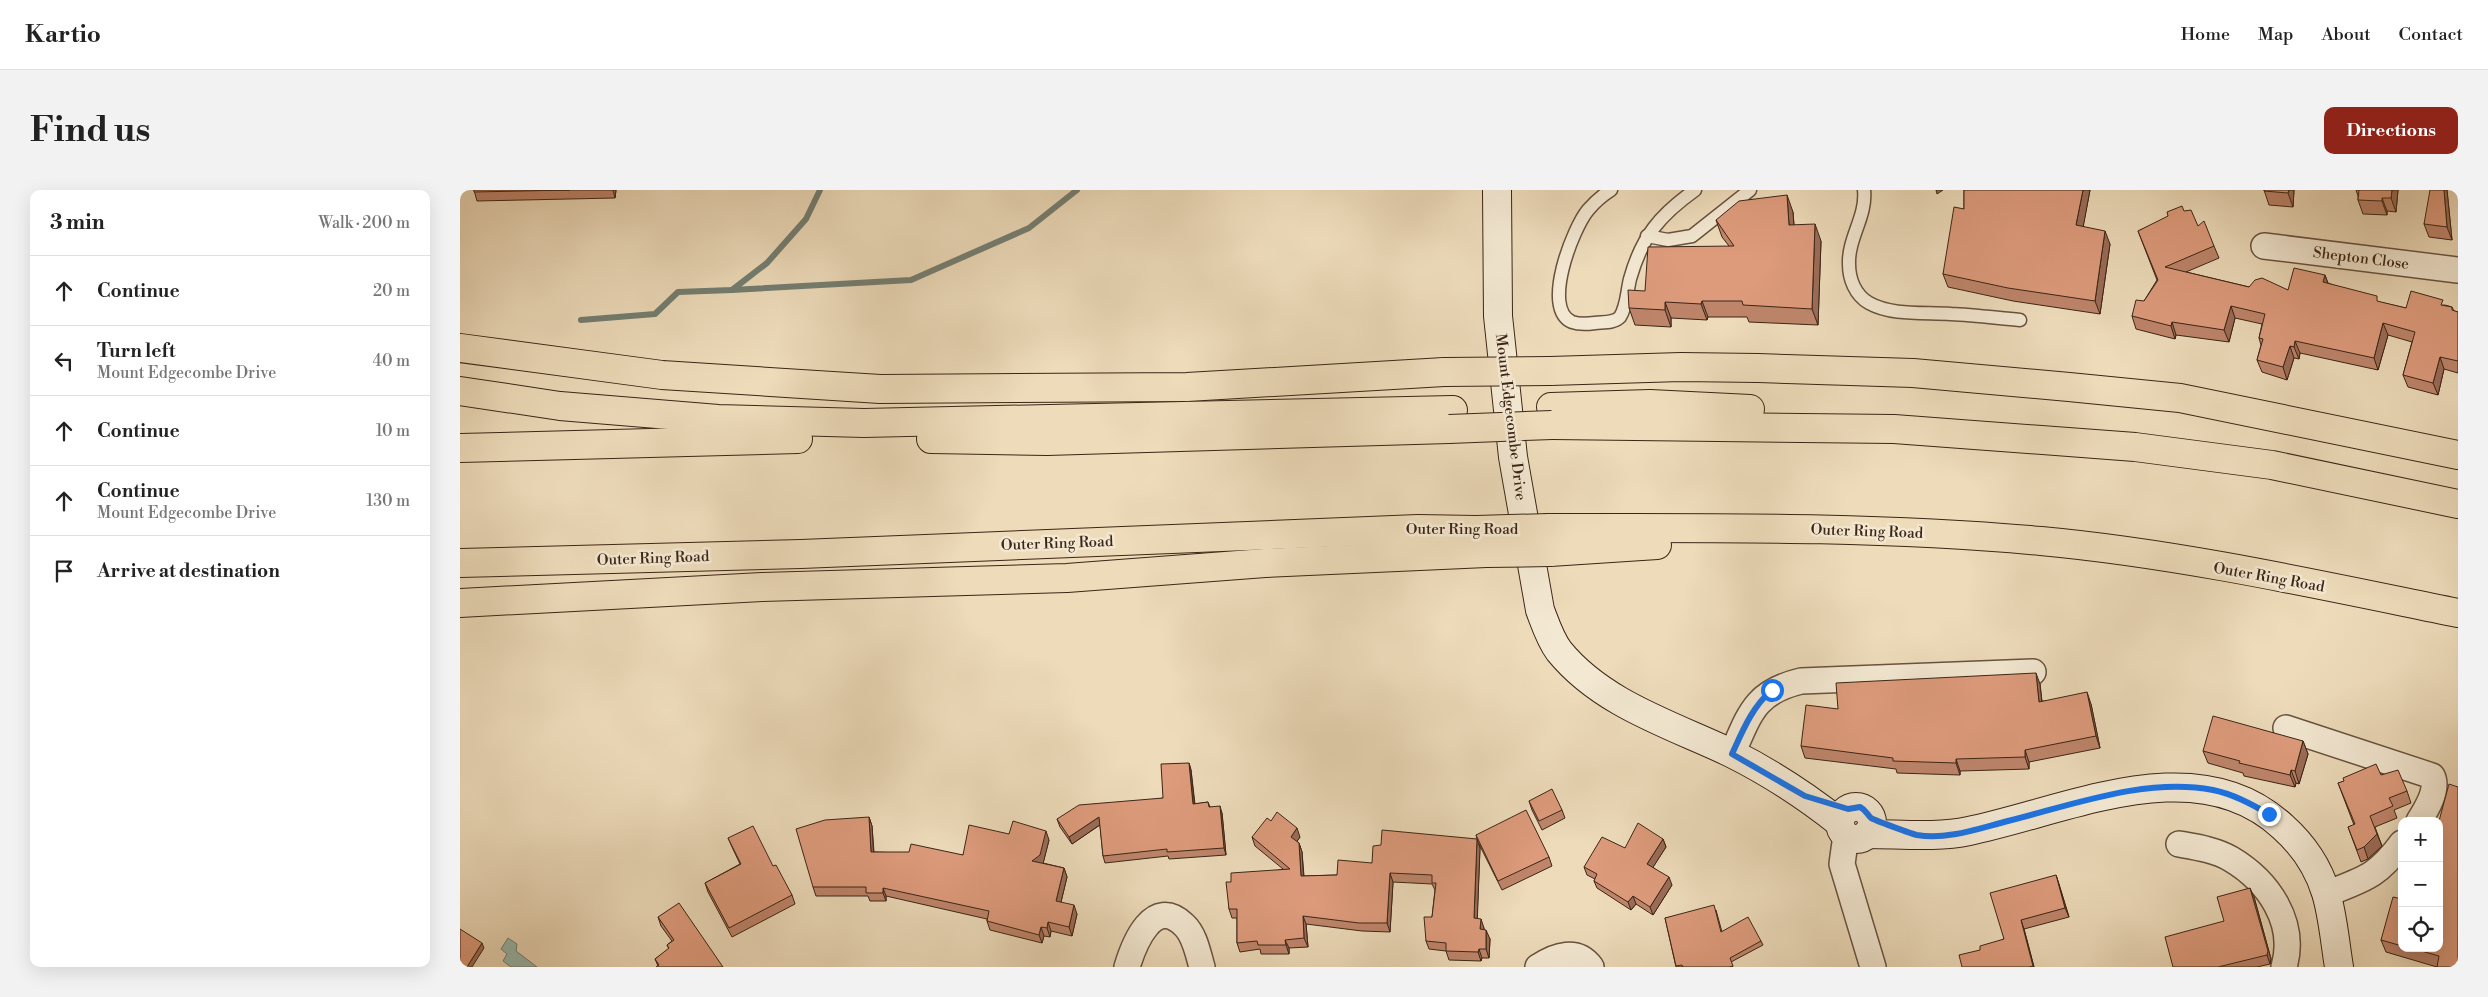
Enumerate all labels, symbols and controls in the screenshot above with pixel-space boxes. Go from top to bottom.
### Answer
text: Kartio [25,20,101,50]
text: Home [2181,23,2230,46]
text: Map [2258,23,2294,46]
text: About [2322,23,2371,46]
text: Contact [2399,23,2463,46]
button: Directions [2324,107,2458,154]
text: Find us [30,109,150,152]
text: 3 min [50,210,105,236]
text: Walk · 200 m [318,213,410,233]
street label: Shepton Close [2312,243,2410,274]
icon: ahead [50,277,78,305]
text: Continue [97,279,180,303]
text: 20 m [373,281,410,301]
street label: Mount Edgecombe Drive [1491,332,1530,502]
text: Turn left [97,339,176,363]
icon: left [50,347,78,375]
text: 40 m [373,351,410,371]
text: Mount Edgecombe Drive [97,363,276,383]
icon: ahead [50,417,78,445]
text: Continue [97,419,180,443]
text: 10 m [376,421,410,441]
text: Continue [97,479,180,503]
icon: ahead [50,487,78,515]
text: 130 m [366,491,410,511]
text: Mount Edgecombe Drive [97,503,276,523]
street label: Outer Ring Road [1406,520,1519,539]
street label: Outer Ring Road [1810,520,1924,543]
street label: Outer Ring Road [1000,532,1114,555]
street label: Outer Ring Road [596,547,710,570]
icon: arrive [50,557,78,585]
street label: Outer Ring Road [2212,558,2326,597]
text: Arrive at destination [97,559,280,583]
route start [1761,679,1784,702]
route end [2258,803,2281,826]
map controls [2398,817,2443,952]
button: + [2398,817,2443,862]
button: − [2398,862,2443,907]
button: locate [2398,907,2443,952]

